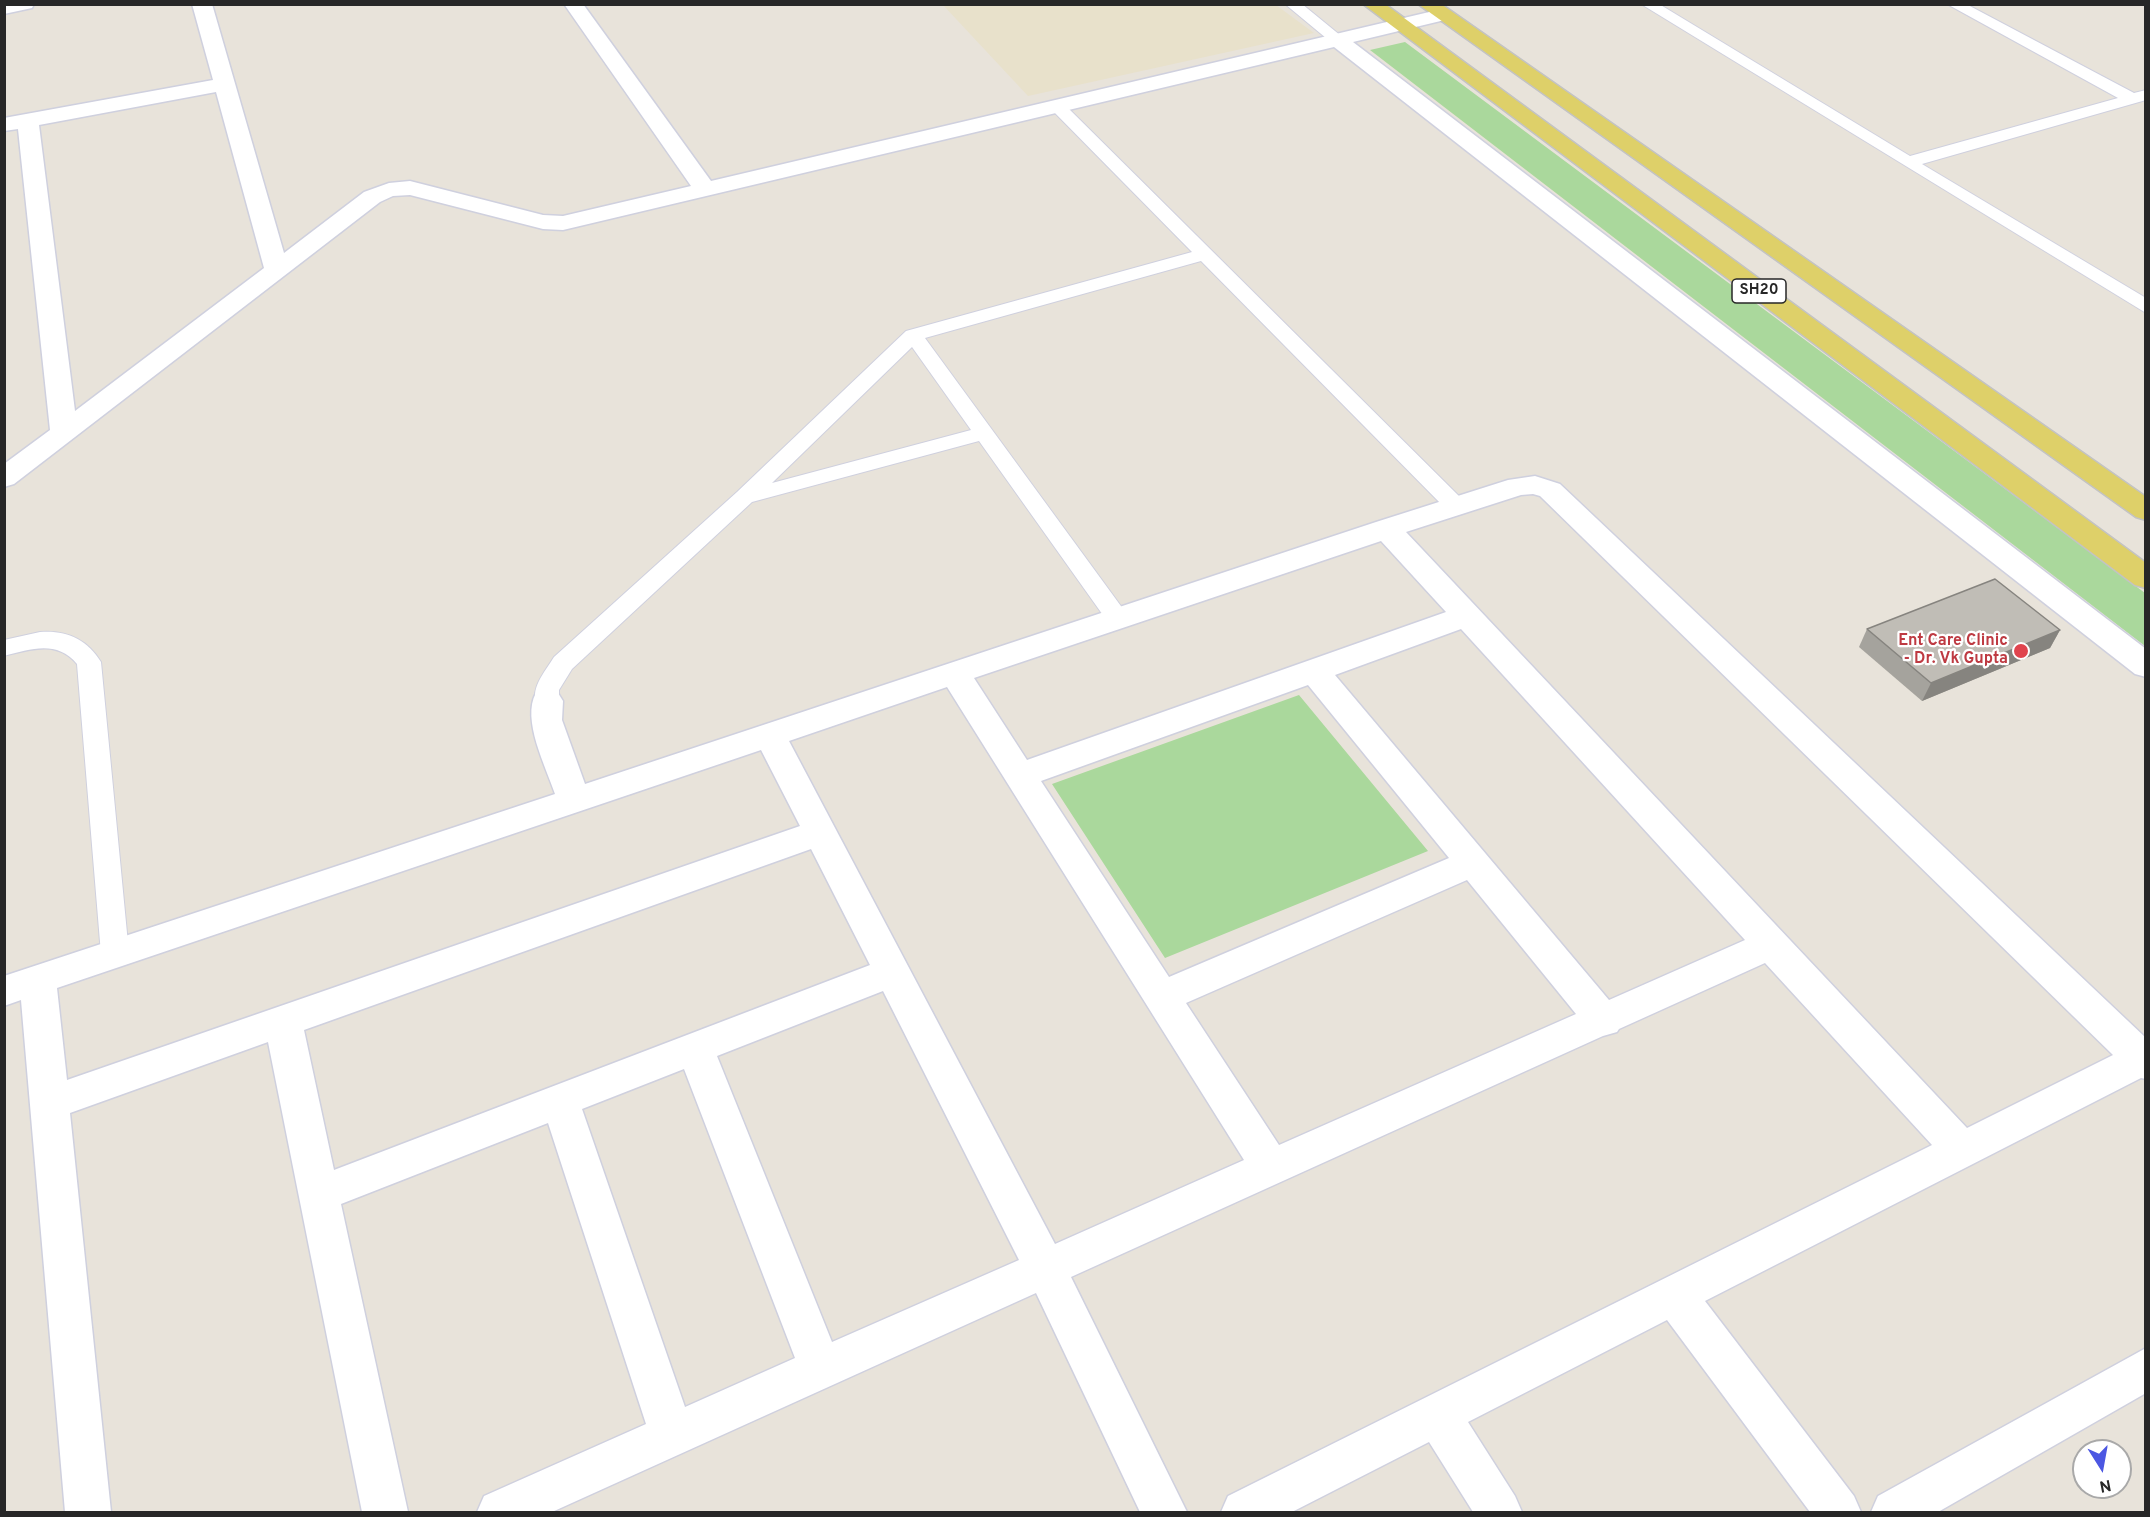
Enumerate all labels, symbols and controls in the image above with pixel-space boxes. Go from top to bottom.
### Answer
road number: SH20 [1732,279,1786,303]
place label: Ent Care Clinic - Dr. Vk Gupta [1898,632,2008,670]
marker: Ent Care Clinic - Dr. Vk Gupta [2012,642,2030,660]
north arrow [2072,1439,2132,1499]
text: N [2098,1474,2113,1496]

